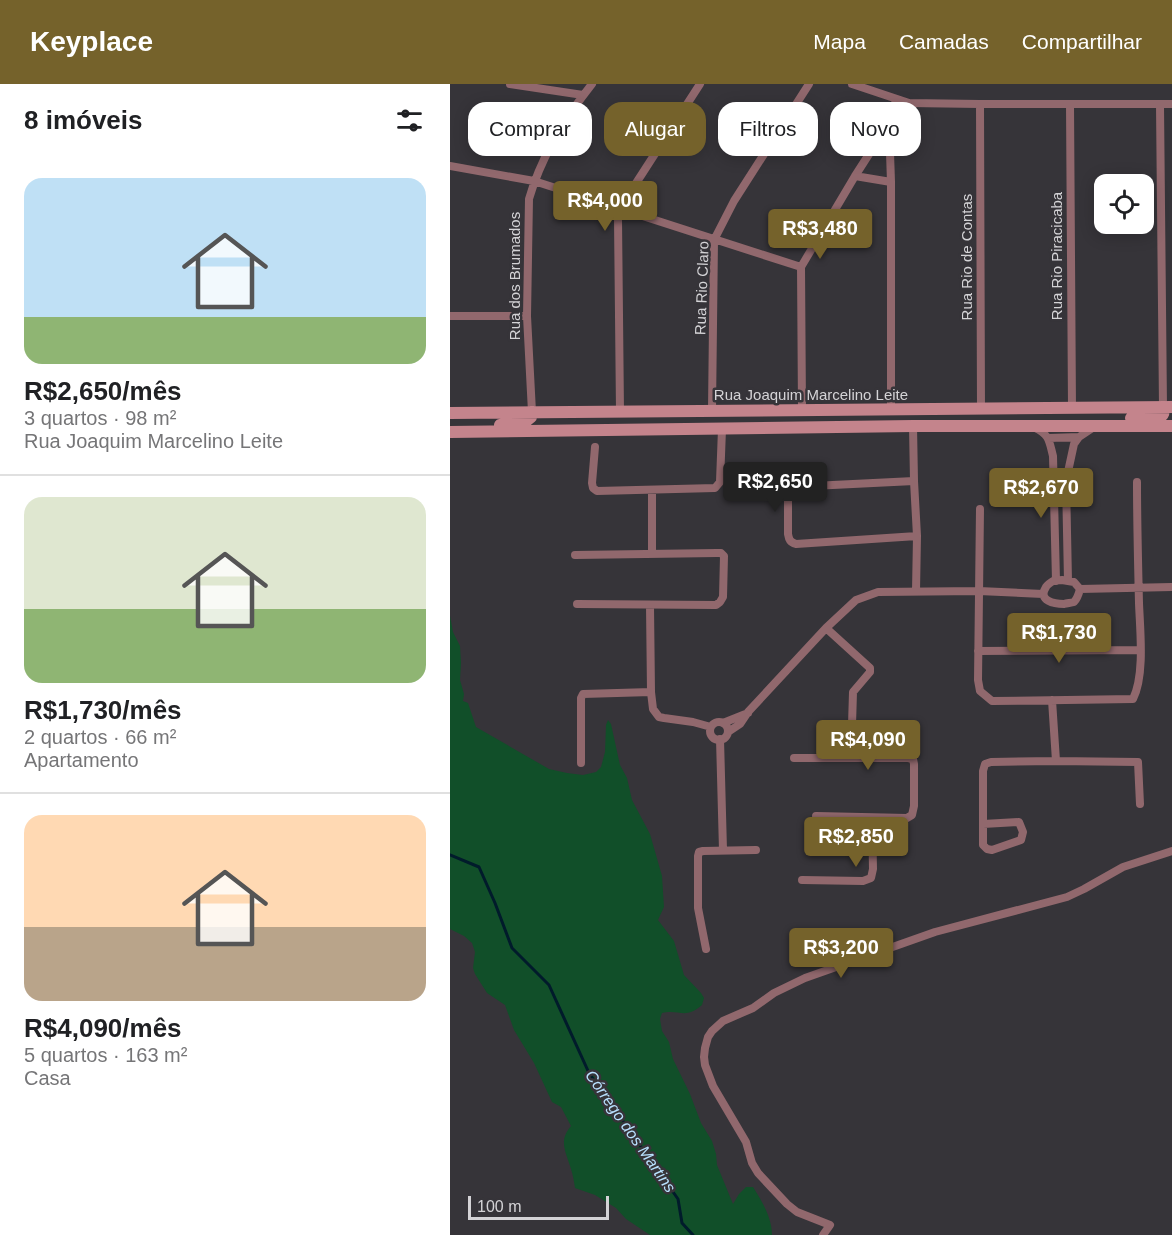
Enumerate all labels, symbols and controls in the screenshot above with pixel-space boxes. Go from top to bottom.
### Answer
text: Keyplace [30,26,153,57]
text: Mapa [813,30,866,53]
text: Camadas [899,30,989,53]
text: Compartilhar [1022,30,1142,53]
chip: Comprar [468,102,592,156]
chip: Alugar [604,102,706,156]
chip: Filtros [718,102,818,156]
chip: Novo [830,102,921,156]
icon: filters [393,104,426,137]
text: 8 imóveis [24,105,143,135]
map controls [1094,174,1154,234]
button: locate [1094,174,1154,234]
pin: R$4,000 [550,181,660,232]
text: R$4,000 [567,189,643,211]
street label: Rua Rio Piracicaba [1048,191,1065,320]
street label: Rua Rio de Contas [958,194,975,320]
pin: R$3,480 [765,209,875,260]
street label: Rua dos Brumados [506,212,523,340]
icon: home [171,217,279,325]
text: R$3,480 [782,217,858,239]
street label: Rua Rio Claro [691,241,712,335]
text: R$2,650/mês [24,376,182,406]
street label: Rua Joaquim Marcelino Leite [714,386,908,403]
text: 3 quartos · 98 m² [24,407,176,429]
text: Rua Joaquim Marcelino Leite [24,430,283,452]
pin: R$2,650 [720,462,830,513]
pin: R$2,670 [986,468,1096,519]
text: R$2,650 [737,470,813,492]
text: R$2,670 [1003,476,1079,498]
icon: home [171,536,279,644]
pin: R$1,730 [1004,613,1114,664]
text: R$1,730 [1021,621,1097,643]
text: R$1,730/mês [24,695,182,725]
pin: R$4,090 [813,720,923,771]
text: 2 quartos · 66 m² [24,726,176,748]
text: R$4,090 [830,728,906,750]
text: Apartamento [24,749,139,771]
pin: R$2,850 [801,817,911,868]
text: R$2,850 [818,825,894,847]
icon: home [171,854,279,962]
pin: R$3,200 [786,928,896,979]
text: R$3,200 [803,936,879,958]
text: R$4,090/mês [24,1013,182,1043]
text: 5 quartos · 163 m² [24,1044,187,1066]
text: Casa [24,1067,71,1089]
water label: Córrego dos Martins [582,1067,679,1196]
scale bar [468,1193,609,1220]
text: 100 m [477,1198,521,1215]

